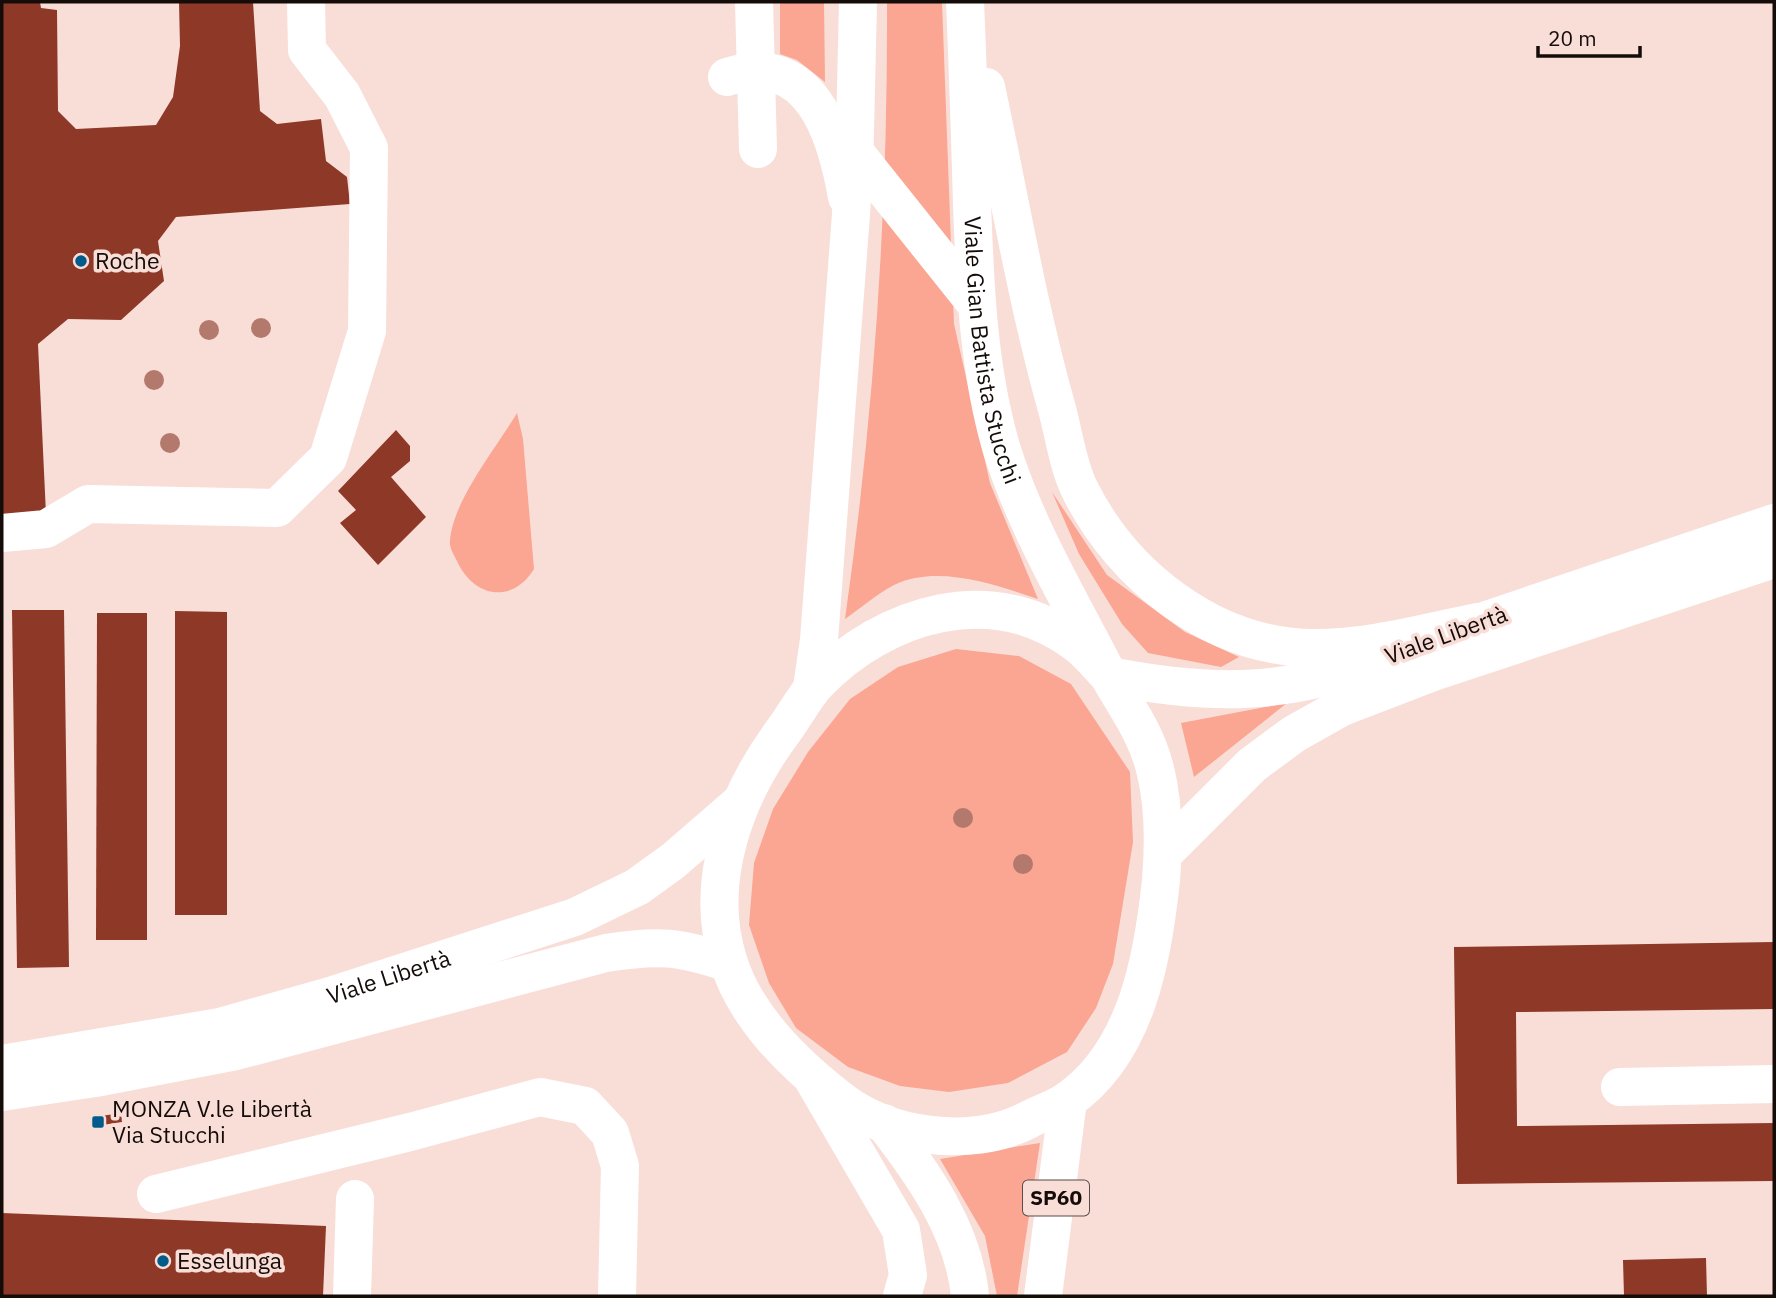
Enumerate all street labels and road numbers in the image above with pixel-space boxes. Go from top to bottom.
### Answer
street label: Viale Gian Battista Stucchi [958,216,1028,488]
street label: Viale Libertà [1380,598,1511,670]
street label: Viale Libertà [323,942,454,1010]
road number: SP60 [1023,1180,1089,1216]

